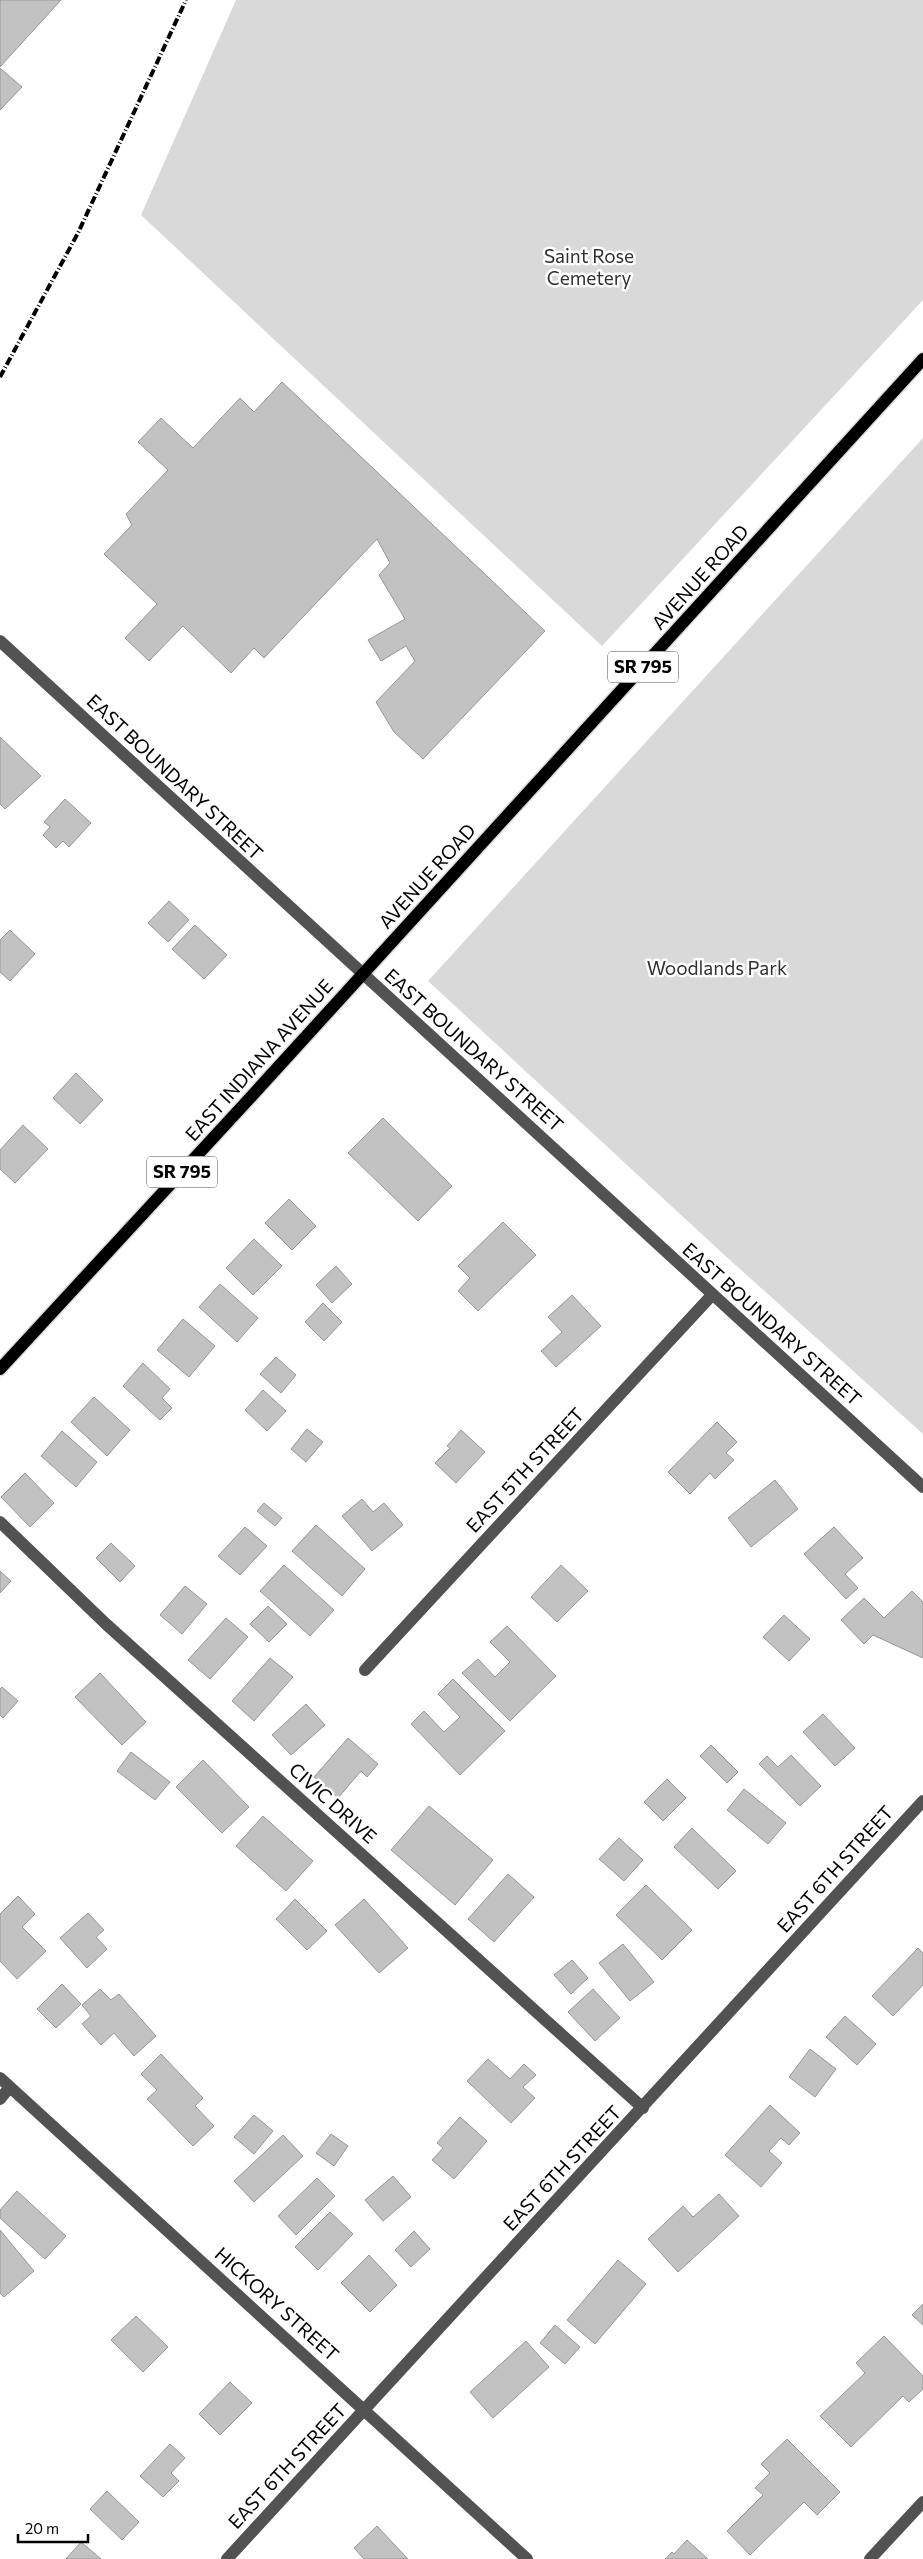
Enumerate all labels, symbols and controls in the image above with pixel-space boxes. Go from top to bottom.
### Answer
park label: Saint Rose Cemetery [544,244,634,289]
street label: AVENUE ROAD [646,519,753,634]
road number: SR 795 [608,652,678,682]
street label: EAST BOUNDARY STREET [83,689,268,864]
street label: AVENUE ROAD [373,818,480,933]
park label: Woodlands Park [647,956,787,979]
street label: EAST BOUNDARY STREET [380,963,568,1136]
street label: EAST INDIANA AVENUE [180,974,337,1145]
road number: SR 795 [147,1156,217,1188]
street label: EAST BOUNDARY STREET [678,1237,866,1410]
street label: EAST 5TH STREET [461,1403,588,1537]
street label: CIVIC DRIVE [285,1757,382,1848]
street label: EAST 6TH STREET [772,1801,898,1937]
street label: EAST 6TH STREET [498,2100,625,2235]
street label: HICKORY STREET [211,2242,344,2365]
street label: EAST 6TH STREET [223,2398,350,2533]
scale bar [18,2512,88,2544]
text: 20 m [25,2519,59,2537]

